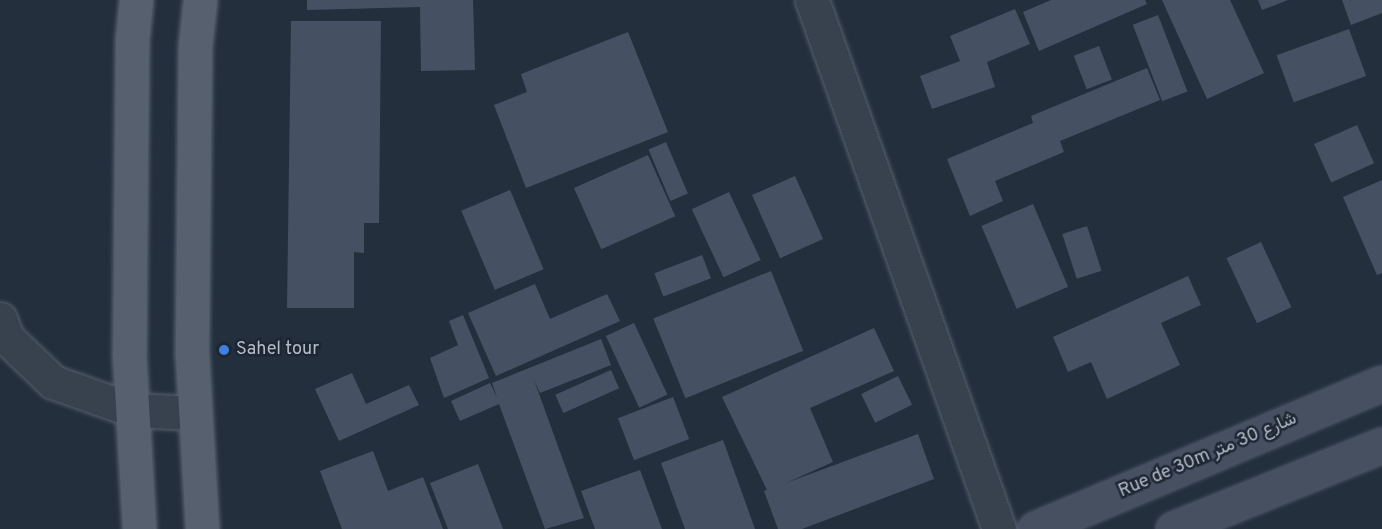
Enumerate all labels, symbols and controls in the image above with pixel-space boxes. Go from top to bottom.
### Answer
place label: Sahel tour [236,339,319,361]
marker: Sahel tour [217,343,231,357]
street label: Rue de 30m شارع 30 متر [1116,409,1300,503]

